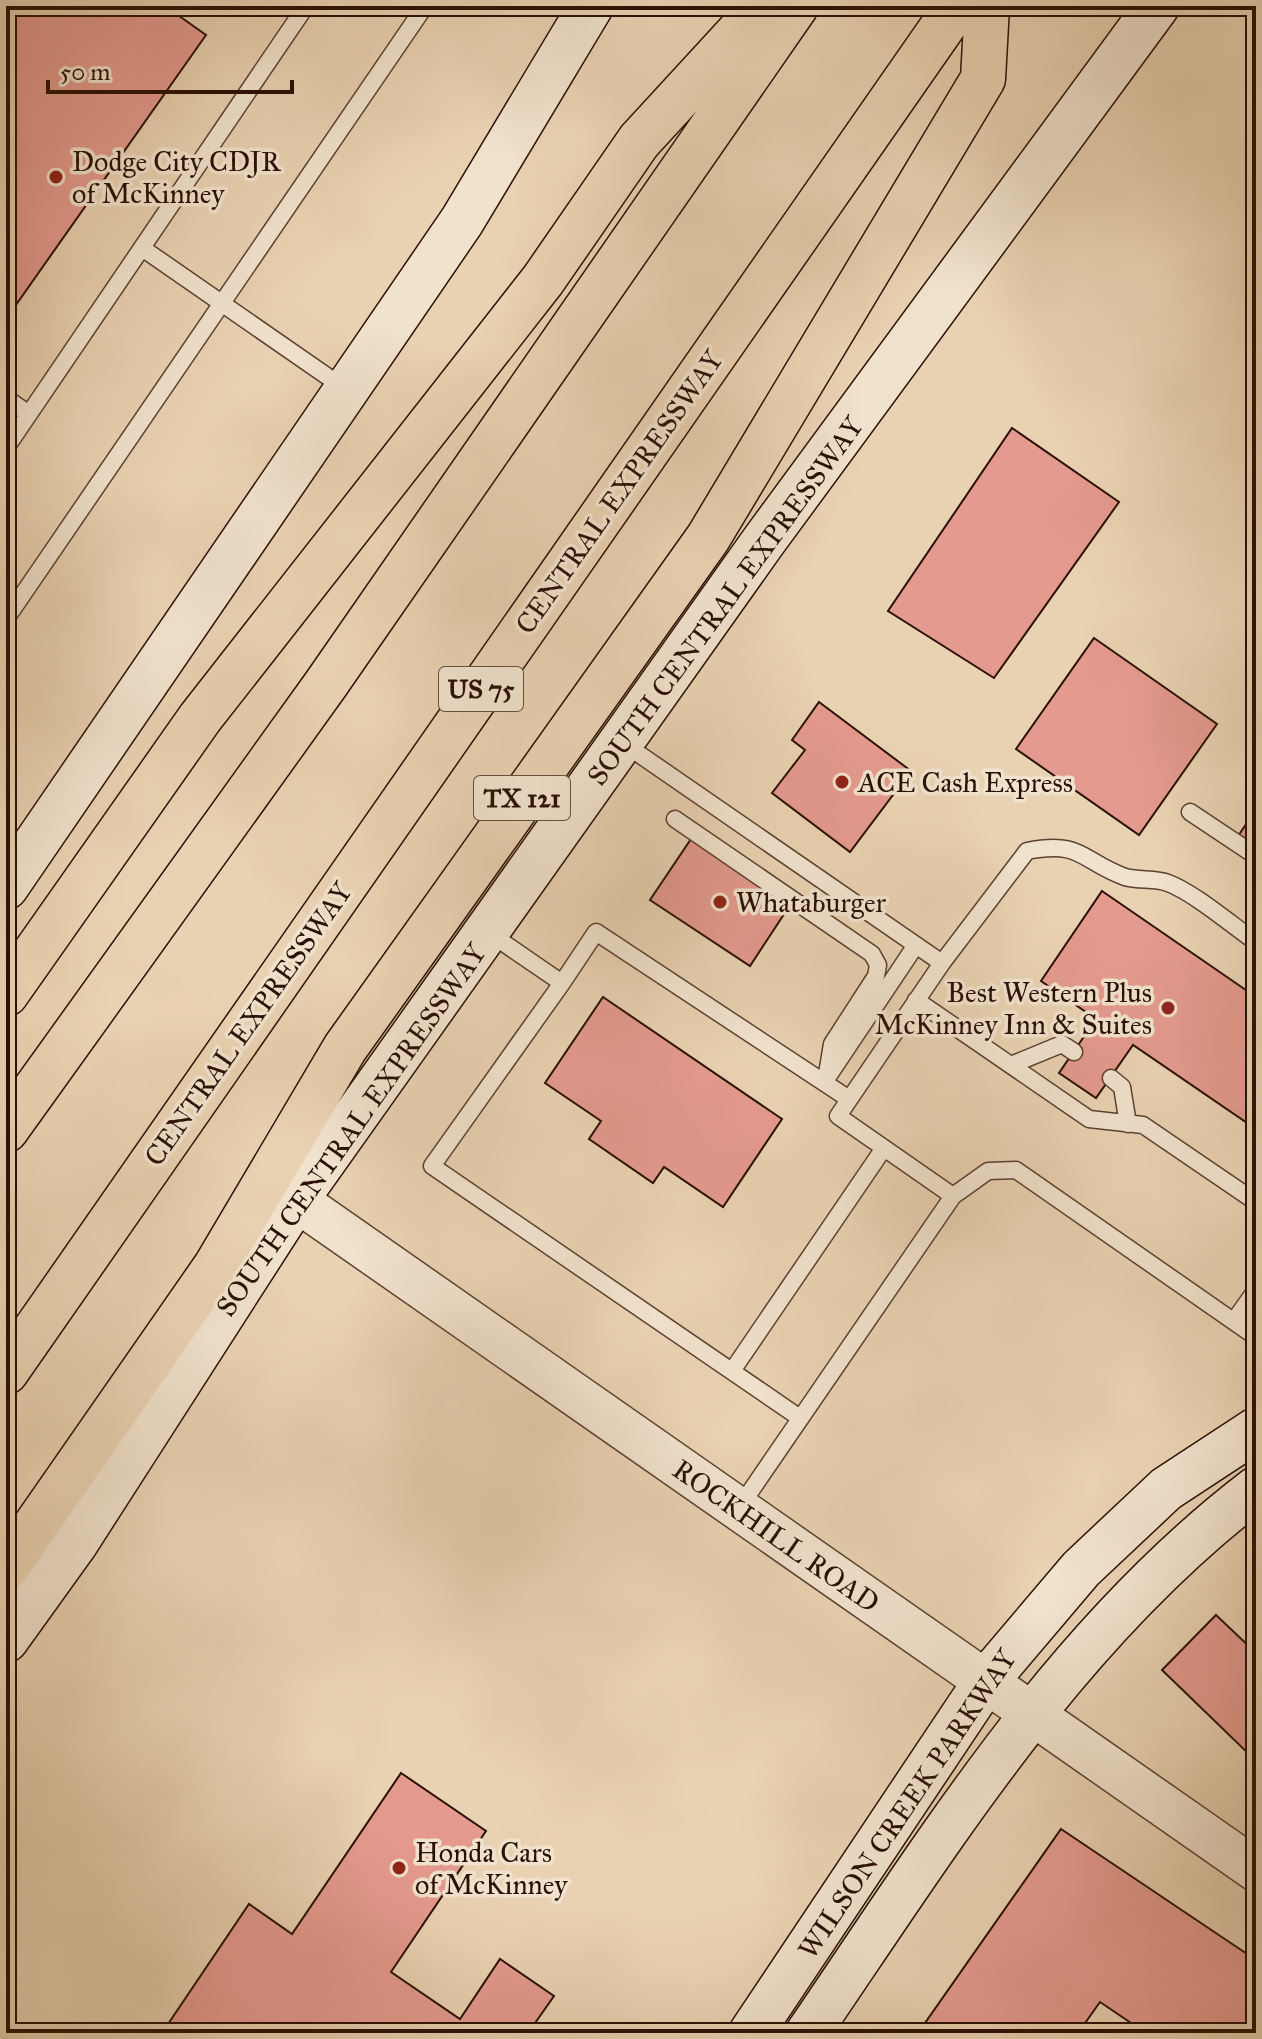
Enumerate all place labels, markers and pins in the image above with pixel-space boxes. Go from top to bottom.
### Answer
place label: Dodge City CDJR of McKinney [72,144,282,211]
marker: Dodge City CDJR of McKinney [47,168,65,186]
place label: ACE Cash Express [857,765,1073,800]
marker: ACE Cash Express [833,773,851,791]
place label: Whataburger [736,885,887,920]
marker: Whataburger [711,893,729,911]
place label: Best Western Plus McKinney Inn & Suites [875,975,1152,1042]
marker: Best Western Plus McKinney Inn & Suites [1159,999,1177,1017]
place label: Honda Cars of McKinney [415,1835,568,1902]
marker: Honda Cars of McKinney [390,1859,408,1877]

